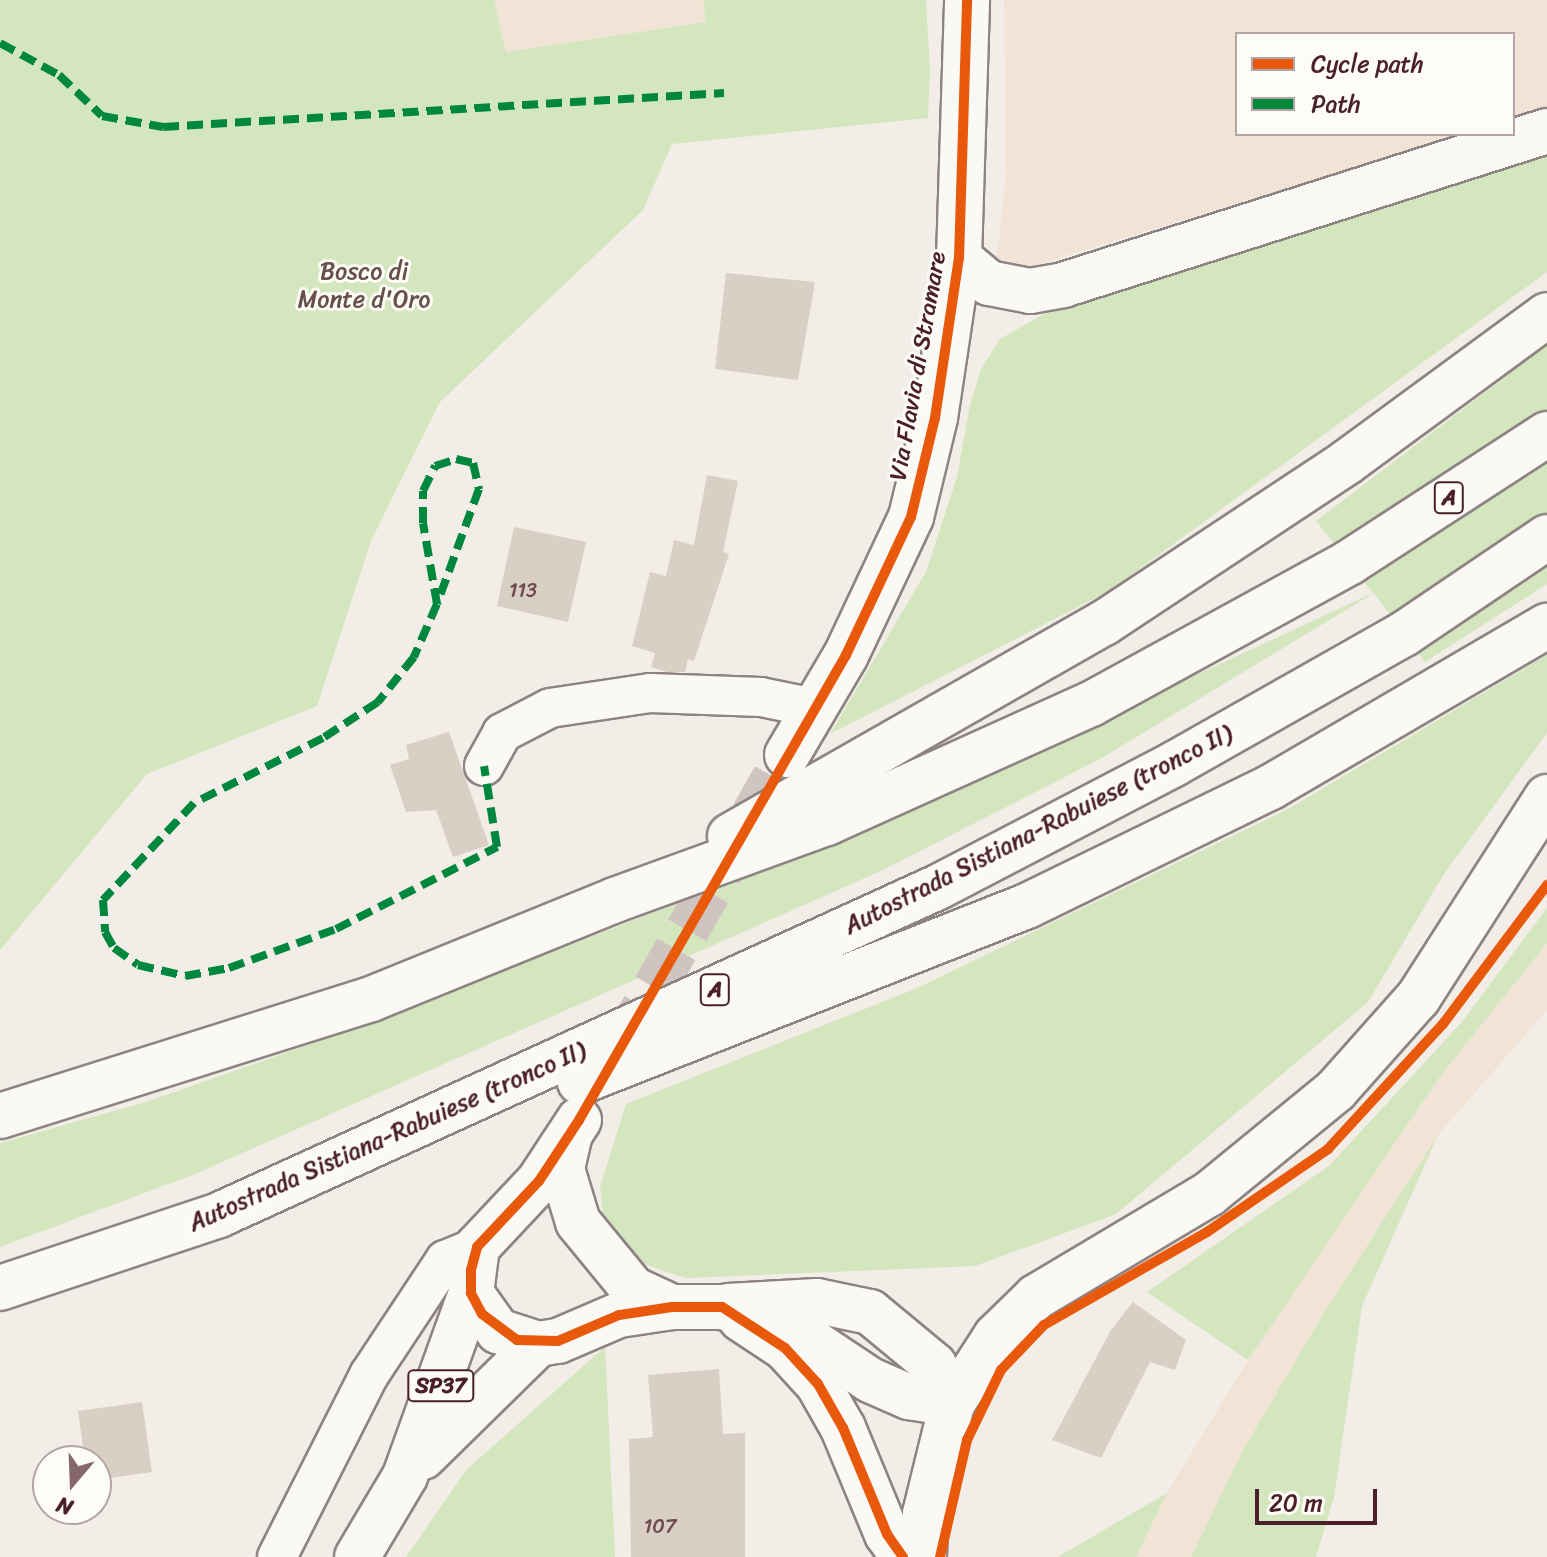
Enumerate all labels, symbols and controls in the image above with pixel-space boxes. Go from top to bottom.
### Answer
legend [1235,32,1515,136]
text: Cycle path [1311,43,1424,85]
text: Path [1311,83,1361,125]
street label: Via Flavia di Stramare [884,249,952,483]
park label: Bosco di Monte d'Oro [297,258,431,314]
road number: A [1433,480,1465,516]
house number: 113 [509,578,537,602]
street label: Autostrada Sistiana-Rabuiese (tronco II) [838,719,1238,941]
road number: A [699,972,731,1008]
street label: Autostrada Sistiana-Rabuiese (tronco II) [183,1036,591,1238]
road number: SP37 [407,1368,475,1404]
north arrow [32,1445,112,1525]
scale bar [1259,1473,1381,1523]
text: 20 m [1269,1482,1323,1524]
text: N [51,1485,78,1527]
house number: 107 [644,1514,676,1538]

